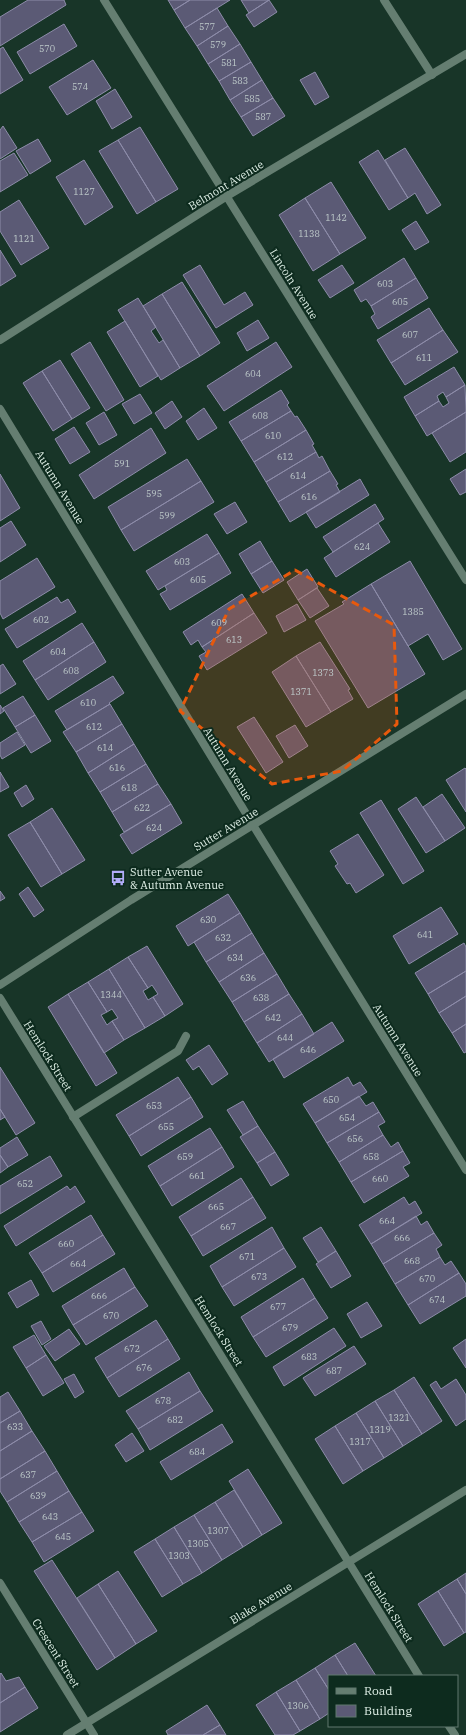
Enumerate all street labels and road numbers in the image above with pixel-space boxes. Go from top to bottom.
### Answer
street label: Belmont Avenue [186,157,266,213]
street label: Lincoln Avenue [267,246,321,322]
street label: Autumn Avenue [32,448,88,527]
street label: Autumn Avenue [200,725,256,804]
street label: Sutter Avenue [191,804,261,854]
street label: Autumn Avenue [370,1001,426,1079]
street label: Hemlock Street [21,1018,75,1094]
street label: Hemlock Street [192,1293,246,1369]
street label: Hemlock Street [362,1569,416,1645]
street label: Blake Avenue [227,1579,295,1627]
street label: Crescent Street [29,1616,83,1690]

